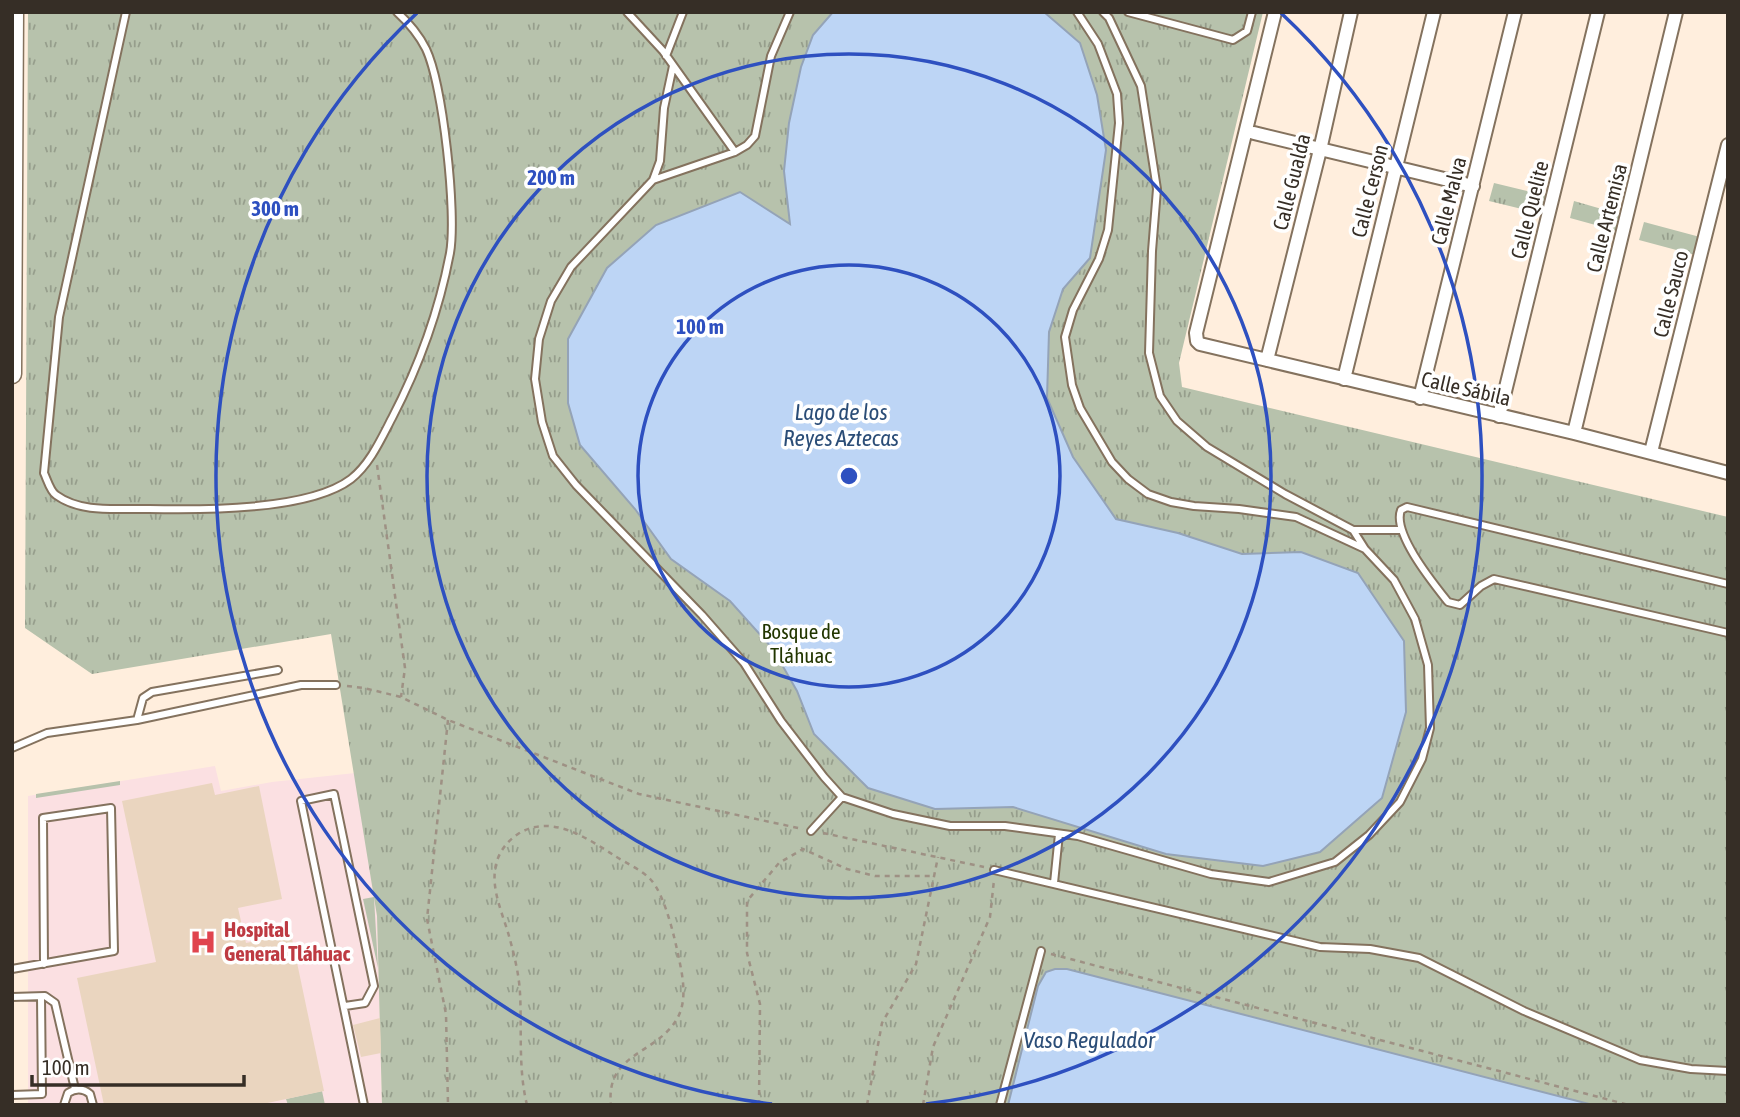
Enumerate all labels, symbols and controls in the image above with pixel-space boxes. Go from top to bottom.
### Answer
street label: Calle Gualda [1267,131,1315,233]
street label: Calle Cerson [1346,142,1392,240]
street label: Calle Malva [1426,154,1471,247]
street label: Calle Quelite [1505,158,1553,261]
street label: Calle Artemisa [1581,161,1631,275]
text: 200 m [527,165,575,189]
text: 300 m [251,196,299,220]
street label: Calle Sauco [1648,248,1692,340]
text: 100 m [676,314,724,338]
street label: Calle Sábila [1419,366,1513,410]
water label: Lago de los Reyes Aztecas [783,399,899,451]
centre of rings [837,464,861,488]
park label: Bosque de Tláhuac [761,619,841,667]
place label: Hospital General Tláhuac [224,917,351,965]
hospital icon: Hospital General Tláhuac [188,927,218,957]
water label: Vaso Regulador [1023,1027,1156,1053]
scale bar [32,1044,243,1088]
text: 100 m [42,1055,90,1079]

